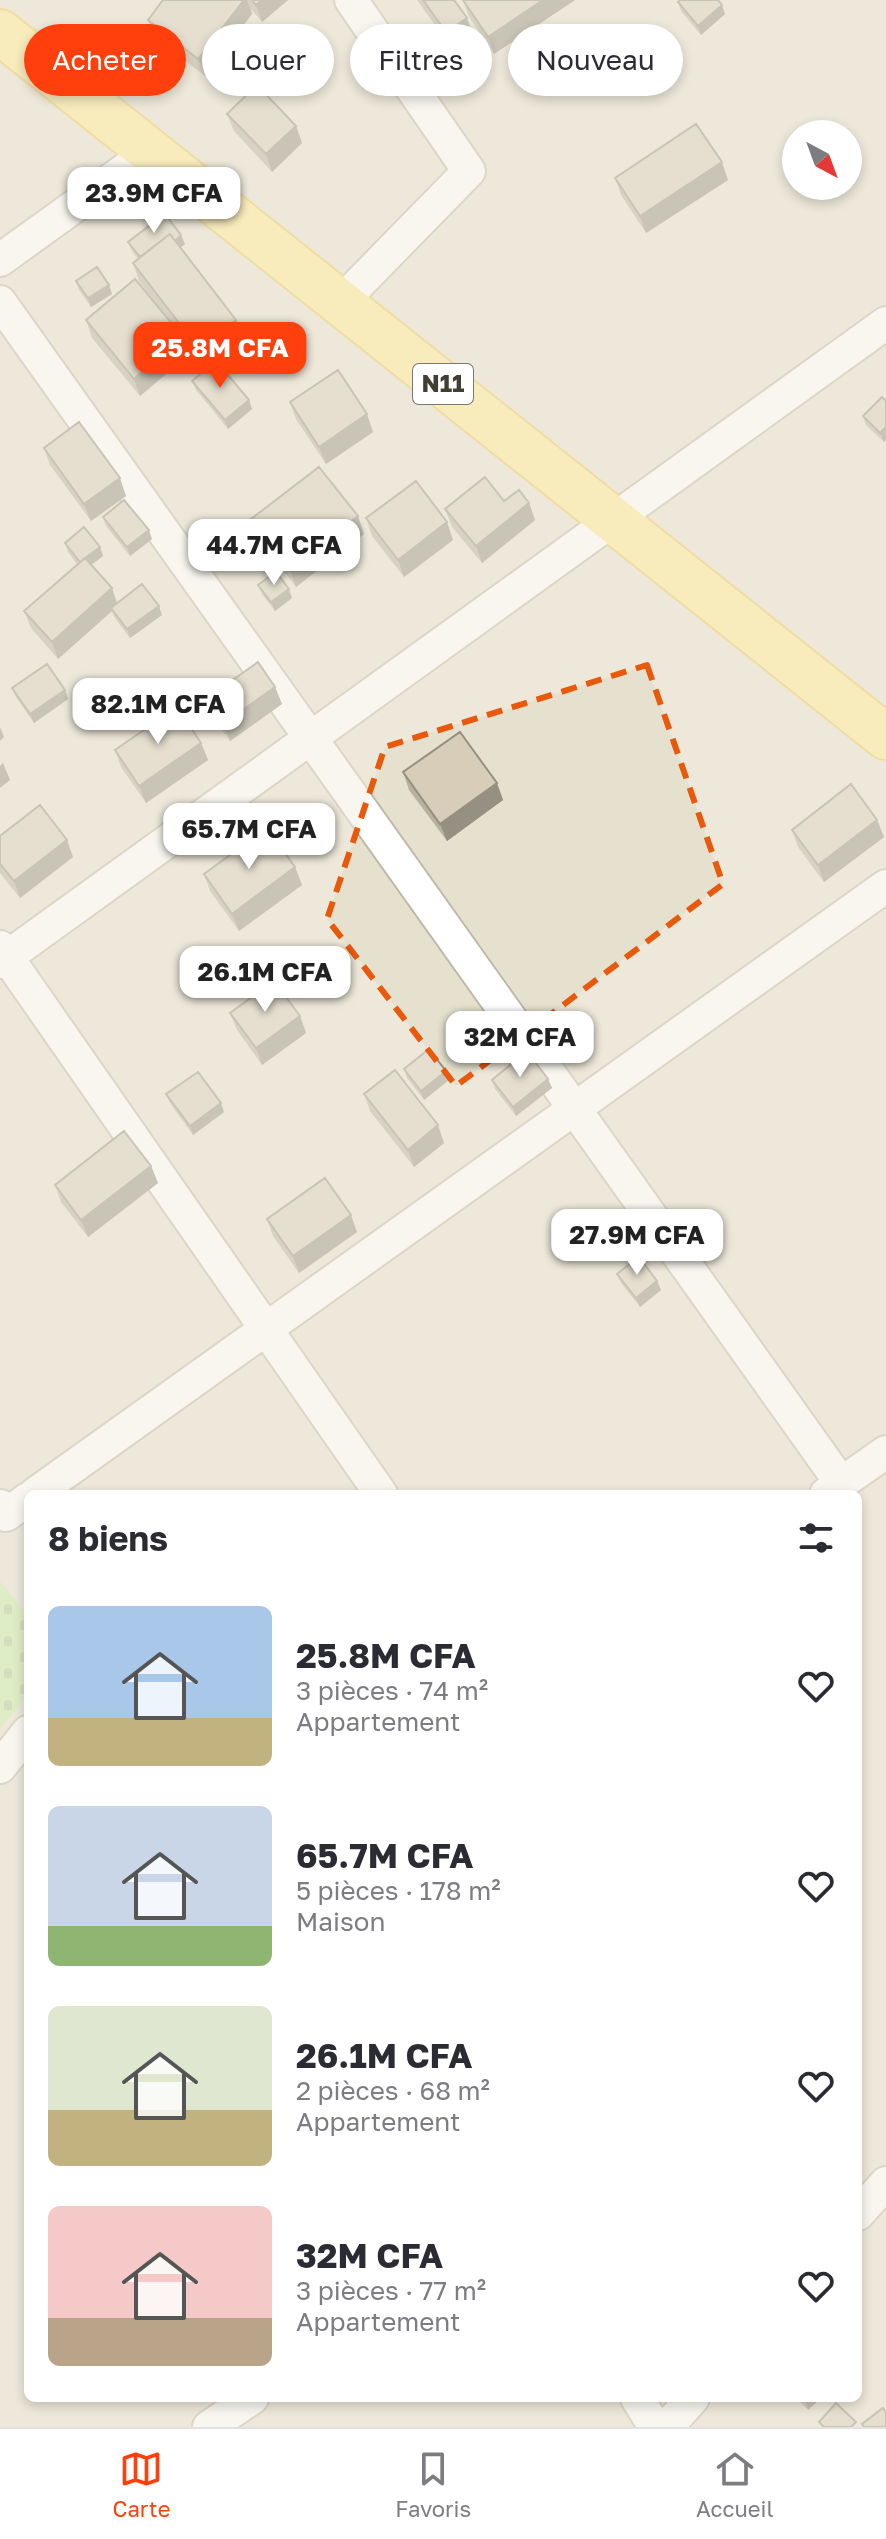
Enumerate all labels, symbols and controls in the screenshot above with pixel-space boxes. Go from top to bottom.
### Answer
chip: Acheter [24,24,186,96]
chip: Louer [202,24,334,96]
chip: Filtres [350,24,492,96]
chip: Nouveau [508,24,683,96]
north arrow [782,120,862,200]
map controls [782,120,862,200]
pin: 23.9M CFA [62,167,246,235]
text: 23.9M CFA [85,177,223,208]
pin: 25.8M CFA [128,322,312,390]
text: 25.8M CFA [151,332,289,363]
road number: N11 [413,364,473,404]
pin: 44.7M CFA [182,519,366,587]
text: 44.7M CFA [206,529,342,560]
pin: 82.1M CFA [66,678,250,746]
text: 82.1M CFA [91,688,225,719]
pin: 65.7M CFA [157,803,341,871]
text: 65.7M CFA [181,813,317,844]
pin: 26.1M CFA [173,946,357,1014]
text: 26.1M CFA [198,956,332,987]
pin: 32M CFA [446,1011,594,1079]
text: 32M CFA [464,1021,576,1052]
pin: 27.9M CFA [545,1209,729,1277]
text: 27.9M CFA [569,1219,705,1250]
icon: filters [794,1516,838,1560]
text: 8 biens [48,1518,168,1558]
text: 25.8M CFA [296,1635,476,1675]
icon: home [112,1638,208,1734]
icon: heart [794,1664,838,1708]
text: 3 pièces · 74 m² [296,1675,488,1706]
text: Appartement [296,1706,460,1737]
text: 65.7M CFA [296,1835,473,1875]
icon: home [112,1838,208,1934]
icon: heart [794,1864,838,1908]
text: 5 pièces · 178 m² [296,1875,501,1906]
text: Maison [296,1906,385,1937]
text: 26.1M CFA [296,2035,472,2075]
icon: home [112,2038,208,2134]
icon: heart [794,2064,838,2108]
text: 2 pièces · 68 m² [296,2075,490,2106]
text: Appartement [296,2106,460,2137]
text: 32M CFA [296,2235,443,2275]
icon: home [112,2238,208,2334]
icon: heart [794,2264,838,2308]
text: 3 pièces · 77 m² [296,2275,486,2306]
text: Appartement [296,2306,460,2337]
tab: Carte [112,2447,170,2522]
tab: Favoris [395,2447,471,2522]
tab: Accueil [696,2447,774,2522]

